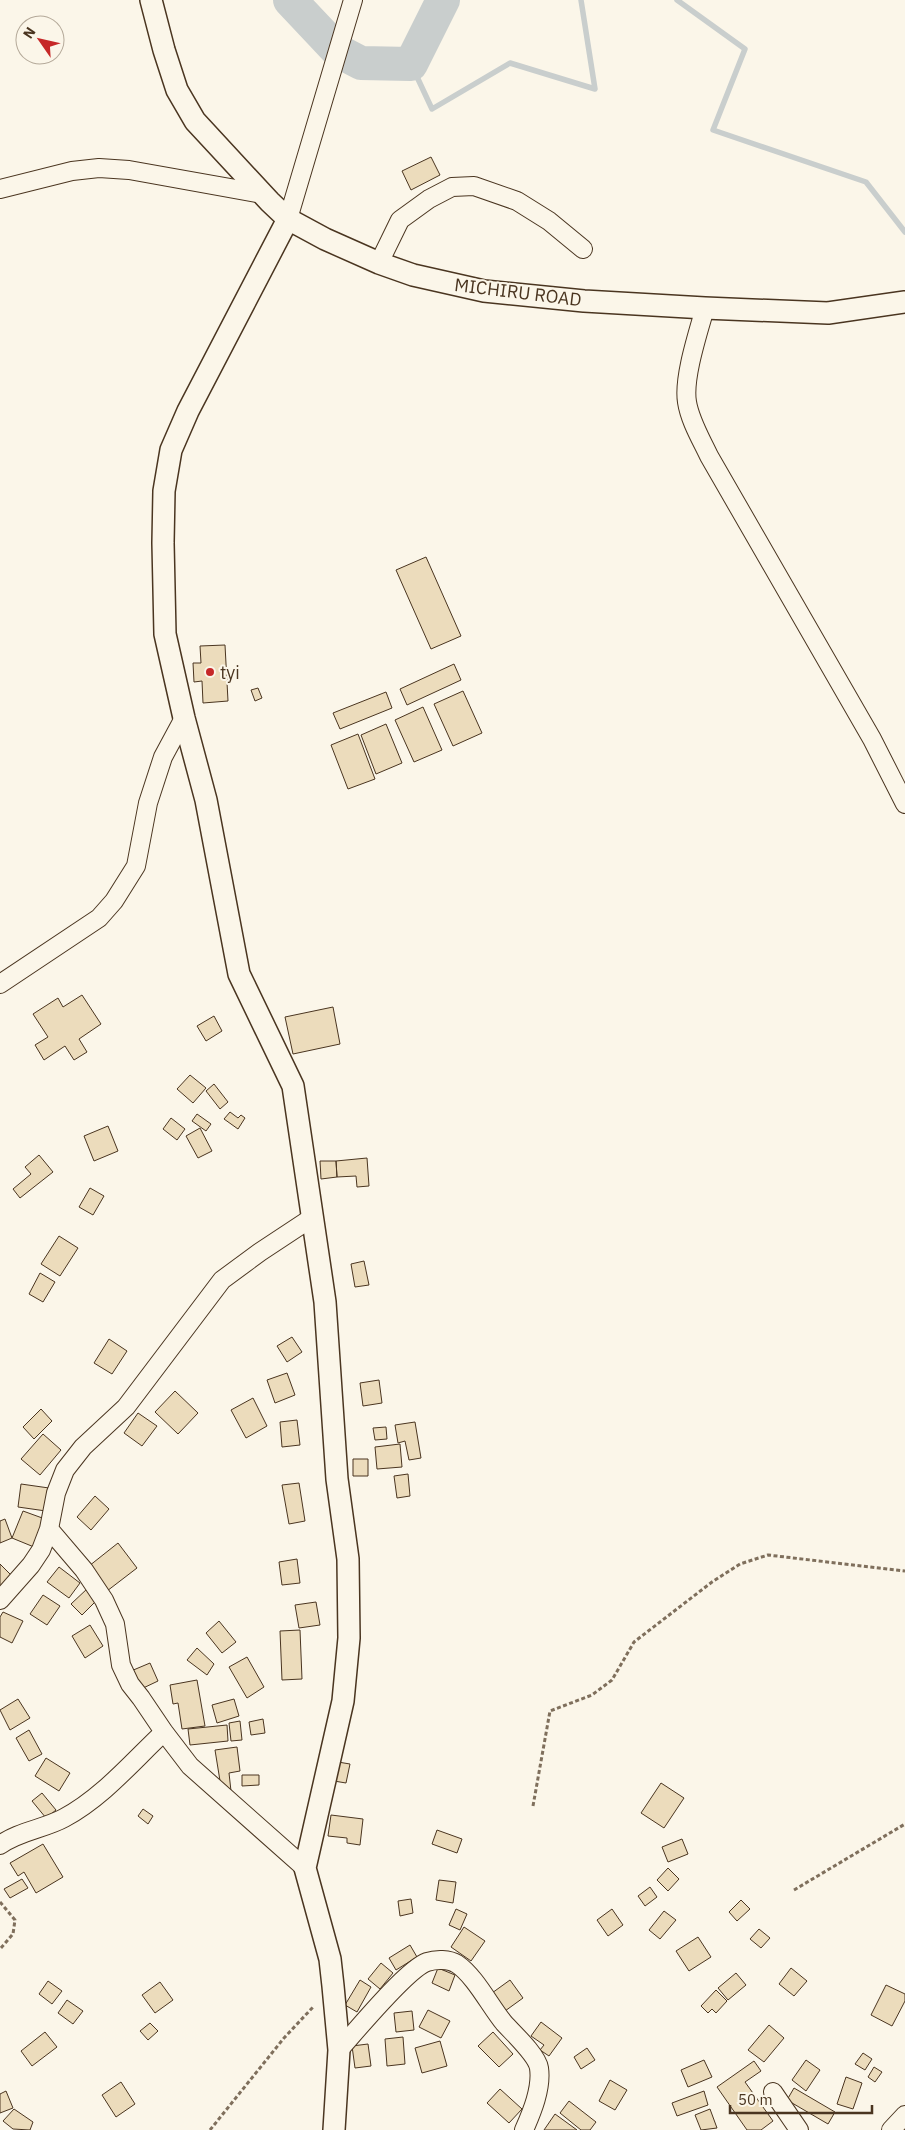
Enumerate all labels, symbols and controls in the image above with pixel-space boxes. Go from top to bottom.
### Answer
north arrow [15,15,65,65]
text: N [19,23,40,42]
street label: MICHIRU ROAD [453,273,583,311]
place label: tyi [220,661,240,684]
marker: tyi [204,666,216,678]
scale bar [730,2082,872,2114]
text: 50 m [738,2090,773,2109]

